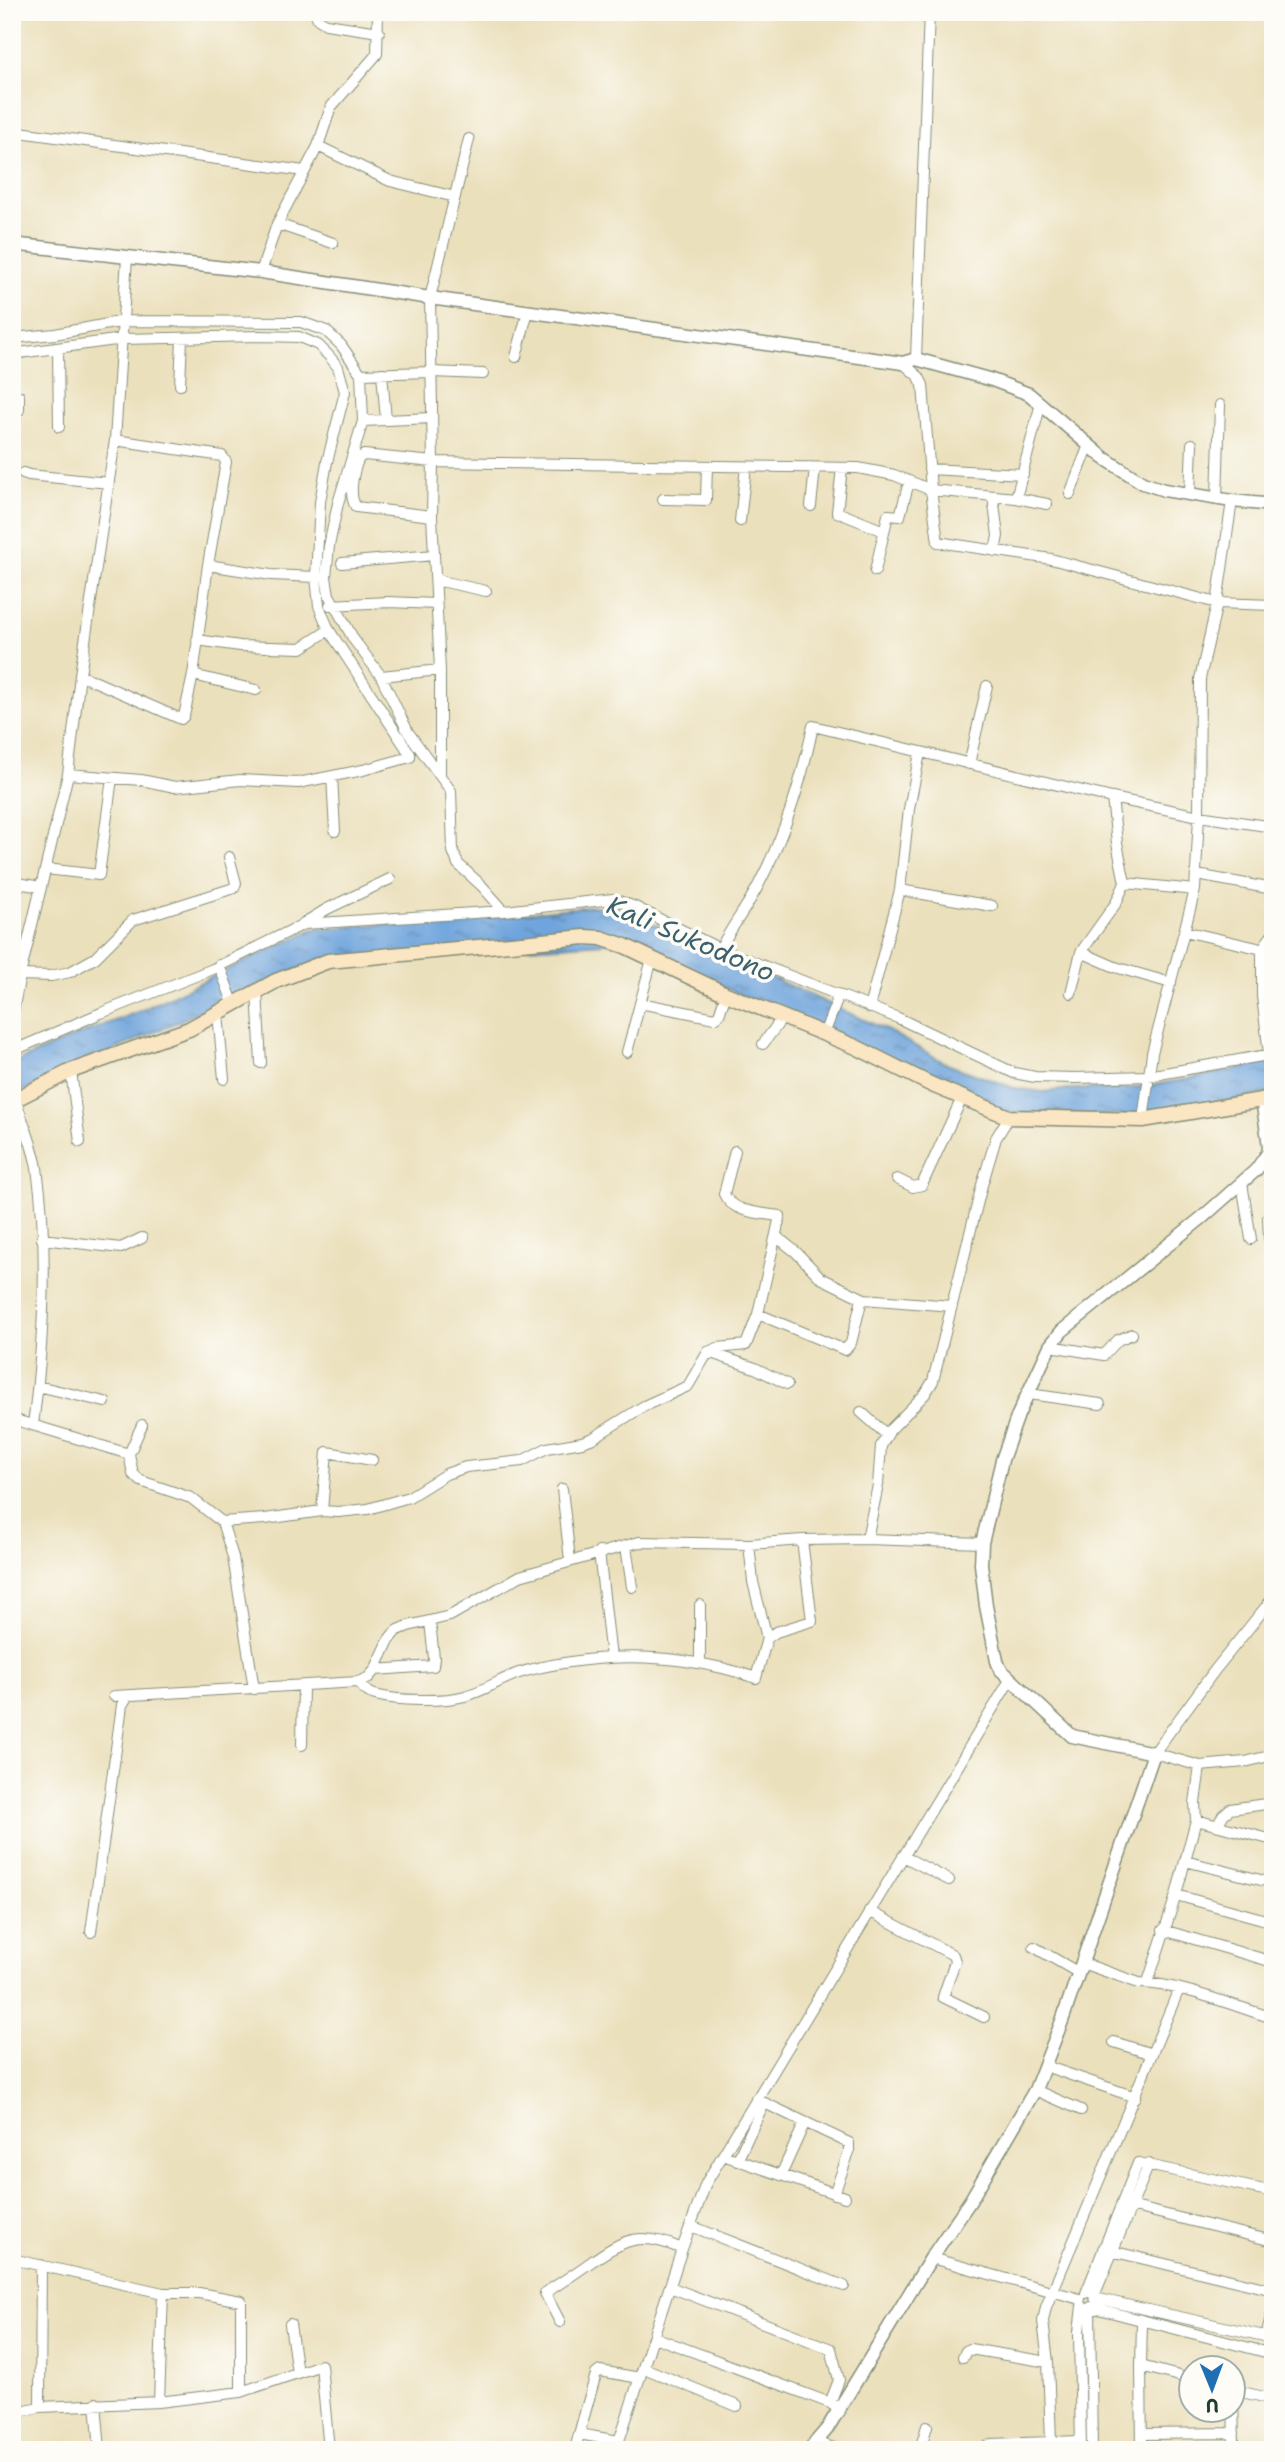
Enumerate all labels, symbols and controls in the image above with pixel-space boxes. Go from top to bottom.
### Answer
water label: Kali Sukodono [602,887,780,989]
north arrow [1176,2354,1246,2424]
text: U [1206,2393,1219,2418]

